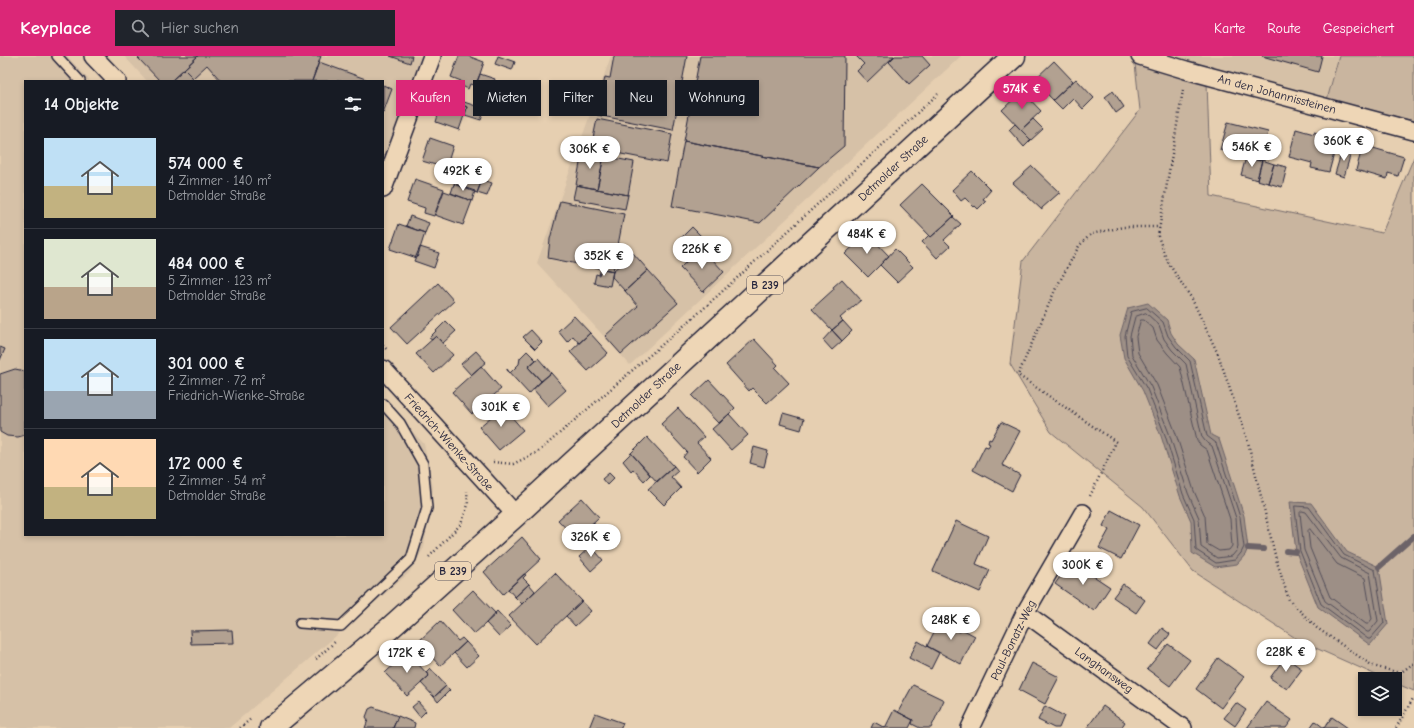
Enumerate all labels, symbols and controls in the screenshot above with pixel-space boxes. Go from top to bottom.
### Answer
search box [115,10,395,46]
text: Keyplace [20,17,91,39]
icon: search [129,17,151,39]
text: Hier suchen [161,19,239,37]
text: Karte [1214,20,1245,37]
text: Route [1267,20,1301,37]
text: Gespeichert [1323,20,1394,37]
street label: An den Johannissteinen [1216,71,1338,117]
pin: 574K € [989,76,1055,110]
chip: Kaufen [396,80,465,116]
chip: Mieten [473,80,541,116]
chip: Filter [549,80,607,116]
chip: Neu [615,80,667,116]
chip: Wohnung [675,80,759,116]
text: 574K € [1003,81,1041,96]
icon: filters [342,93,364,115]
text: 14 Objekte [44,95,119,114]
pin: 360K € [1311,128,1377,162]
street label: Detmolder Straße [855,132,931,204]
text: 360K € [1323,133,1365,148]
pin: 546K € [1219,134,1285,168]
pin: 306K € [557,136,623,170]
text: 546K € [1232,139,1272,154]
text: 306K € [569,141,611,156]
icon: home [76,154,124,202]
text: 574 000 € [168,154,244,173]
pin: 492K € [430,158,496,192]
text: 492K € [443,163,483,178]
text: 4 Zimmer · 140 m² [168,173,271,188]
text: Detmolder Straße [168,188,266,203]
pin: 484K € [834,221,900,255]
text: 484K € [847,226,887,241]
pin: 226K € [669,236,735,270]
text: 226K € [682,241,722,256]
pin: 352K € [571,243,637,277]
text: 352K € [584,248,624,263]
text: 484 000 € [168,254,246,273]
icon: home [76,255,124,303]
text: 5 Zimmer · 123 m² [168,273,271,288]
road number: B 239 [747,276,783,294]
text: Detmolder Straße [168,288,266,303]
text: 301 000 € [168,354,246,373]
icon: home [76,355,124,403]
street label: Detmolder Straße [608,359,684,431]
text: 2 Zimmer · 72 m² [168,373,265,388]
text: Friedrich-Wienke-Straße [168,388,305,403]
street label: Friedrich-Wienke-Straße [402,390,496,494]
pin: 301K € [468,394,534,428]
text: 301K € [481,399,521,414]
text: 172 000 € [168,454,244,473]
icon: home [76,455,124,503]
text: 2 Zimmer · 54 m² [168,473,265,488]
text: Detmolder Straße [168,488,266,503]
pin: 326K € [558,524,624,558]
text: 326K € [571,529,611,544]
pin: 300K € [1050,552,1116,586]
text: 300K € [1062,557,1104,572]
road number: B 239 [435,562,471,580]
street label: Paul-Bonatz-Weg [987,598,1039,682]
pin: 248K € [918,607,984,641]
text: 248K € [931,612,971,627]
pin: 228K € [1253,639,1319,673]
pin: 172K € [374,640,440,674]
street label: Langhansweg [1072,644,1136,696]
text: 228K € [1266,644,1306,659]
text: 172K € [388,645,426,660]
map controls [1358,672,1402,716]
button: layers [1358,672,1402,716]

